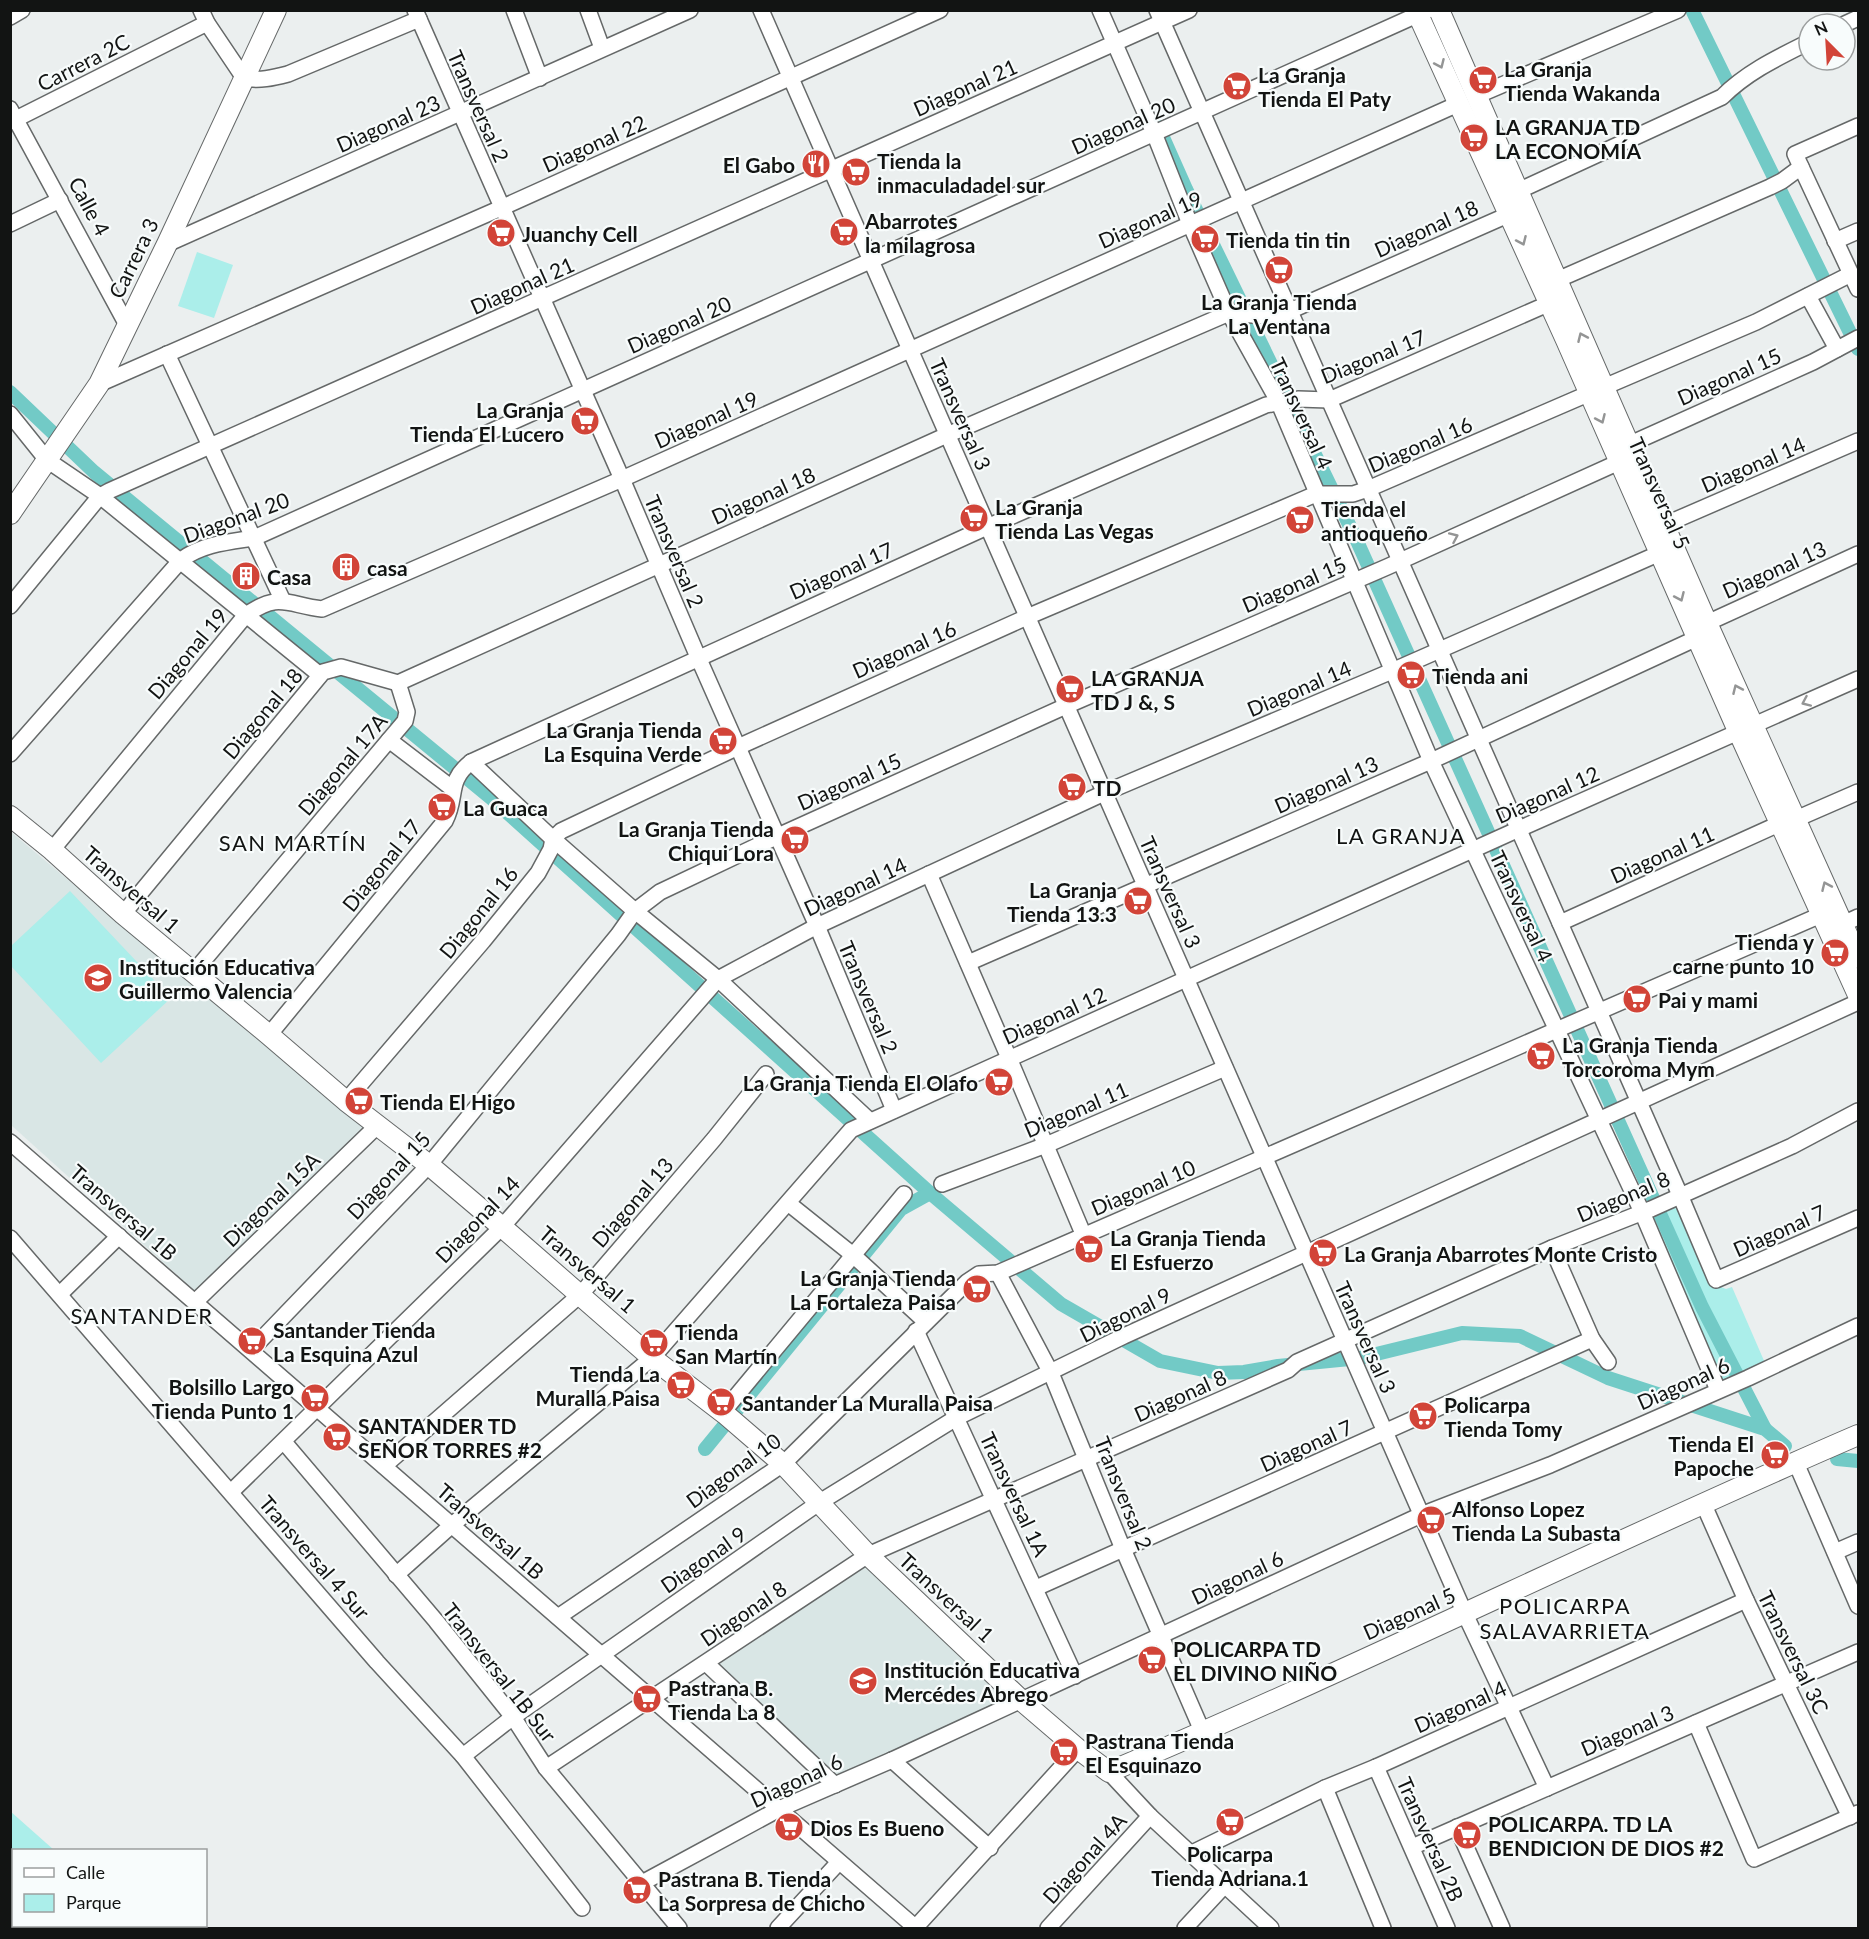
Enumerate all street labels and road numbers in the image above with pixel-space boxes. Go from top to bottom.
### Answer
street label: Carrera 2C [33,28,133,96]
street label: Transversal 2 [443,46,515,166]
street label: Diagonal 21 [909,53,1021,121]
street label: Diagonal 23 [332,89,444,157]
street label: Diagonal 20 [1067,91,1179,159]
street label: Diagonal 22 [538,109,650,177]
street label: Calle 4 [64,172,116,240]
street label: Diagonal 19 [1094,185,1206,253]
street label: Diagonal 18 [1370,194,1482,262]
street label: Carrera 3 [103,214,163,302]
street label: Diagonal 21 [466,251,578,319]
street label: Diagonal 20 [623,290,735,358]
street label: Diagonal 17 [1317,324,1429,388]
street label: Diagonal 15 [1673,342,1785,410]
street label: Transversal 4 [1265,353,1339,473]
street label: Transversal 3 [925,354,997,474]
street label: Diagonal 19 [650,385,762,453]
street label: Diagonal 16 [1364,411,1476,477]
street label: Diagonal 14 [1697,431,1809,497]
street label: Transversal 5 [1624,433,1696,553]
street label: Diagonal 18 [707,461,819,529]
street label: Diagonal 20 [180,486,292,548]
street label: Transversal 2 [640,491,710,611]
street label: Diagonal 13 [1718,535,1830,603]
street label: Diagonal 17 [785,536,897,604]
street label: Diagonal 15 [1238,551,1350,617]
street label: Diagonal 19 [142,603,232,703]
street label: Diagonal 16 [848,615,960,683]
street label: Diagonal 14 [1243,655,1355,721]
street label: Diagonal 18 [217,663,307,763]
street label: Diagonal 17A [292,708,392,820]
street label: Diagonal 15 [793,747,905,815]
street label: Diagonal 13 [1270,750,1382,818]
street label: Diagonal 12 [1491,760,1603,828]
street label: Diagonal 17 [336,814,426,916]
street label: Diagonal 11 [1606,820,1718,888]
street label: Transversal 3 [1135,832,1207,952]
street label: Transversal 1 [79,840,185,938]
street label: Transversal 4 [1485,846,1559,966]
street label: Diagonal 14 [800,851,910,921]
street label: Diagonal 16 [433,861,523,963]
street label: Transversal 2 [834,937,904,1057]
street label: Diagonal 12 [998,981,1110,1049]
street label: Diagonal 11 [1020,1076,1132,1142]
street label: Diagonal 15 [341,1126,435,1224]
street label: Diagonal 15A [217,1146,325,1251]
street label: Diagonal 13 [586,1152,678,1252]
street label: Diagonal 10 [1087,1154,1199,1220]
street label: Transversal 1B [65,1159,183,1265]
street label: Diagonal 8 [1573,1165,1673,1227]
street label: Diagonal 14 [430,1170,524,1268]
street label: Diagonal 7 [1729,1199,1829,1261]
street label: Transversal 1 [535,1220,641,1318]
street label: Transversal 3 [1330,1277,1402,1397]
street label: Diagonal 9 [1075,1281,1175,1347]
street label: Diagonal 6 [1633,1352,1733,1414]
street label: Diagonal 8 [1130,1364,1230,1426]
street label: Diagonal 7 [1256,1414,1356,1476]
street label: Diagonal 10 [681,1427,785,1513]
street label: Transversal 1A [975,1428,1055,1561]
street label: Transversal 2 [1090,1433,1158,1553]
street label: Transversal 1B [432,1478,550,1584]
street label: Transversal 4 Sur [254,1490,376,1624]
street label: Diagonal 9 [655,1520,751,1598]
street label: Diagonal 6 [1187,1545,1287,1609]
street label: Transversal 1 [895,1547,999,1647]
street label: Diagonal 8 [695,1575,791,1651]
street label: Diagonal 5 [1359,1582,1459,1644]
street label: Transversal 3C [1753,1586,1835,1718]
street label: Transversal 1B Sur [438,1598,562,1747]
street label: Diagonal 4 [1410,1675,1510,1737]
street label: Diagonal 3 [1577,1699,1677,1761]
street label: Diagonal 6 [746,1748,846,1812]
street label: Transversal 2B [1392,1773,1470,1905]
street label: Diagonal 4A [1037,1807,1132,1908]

